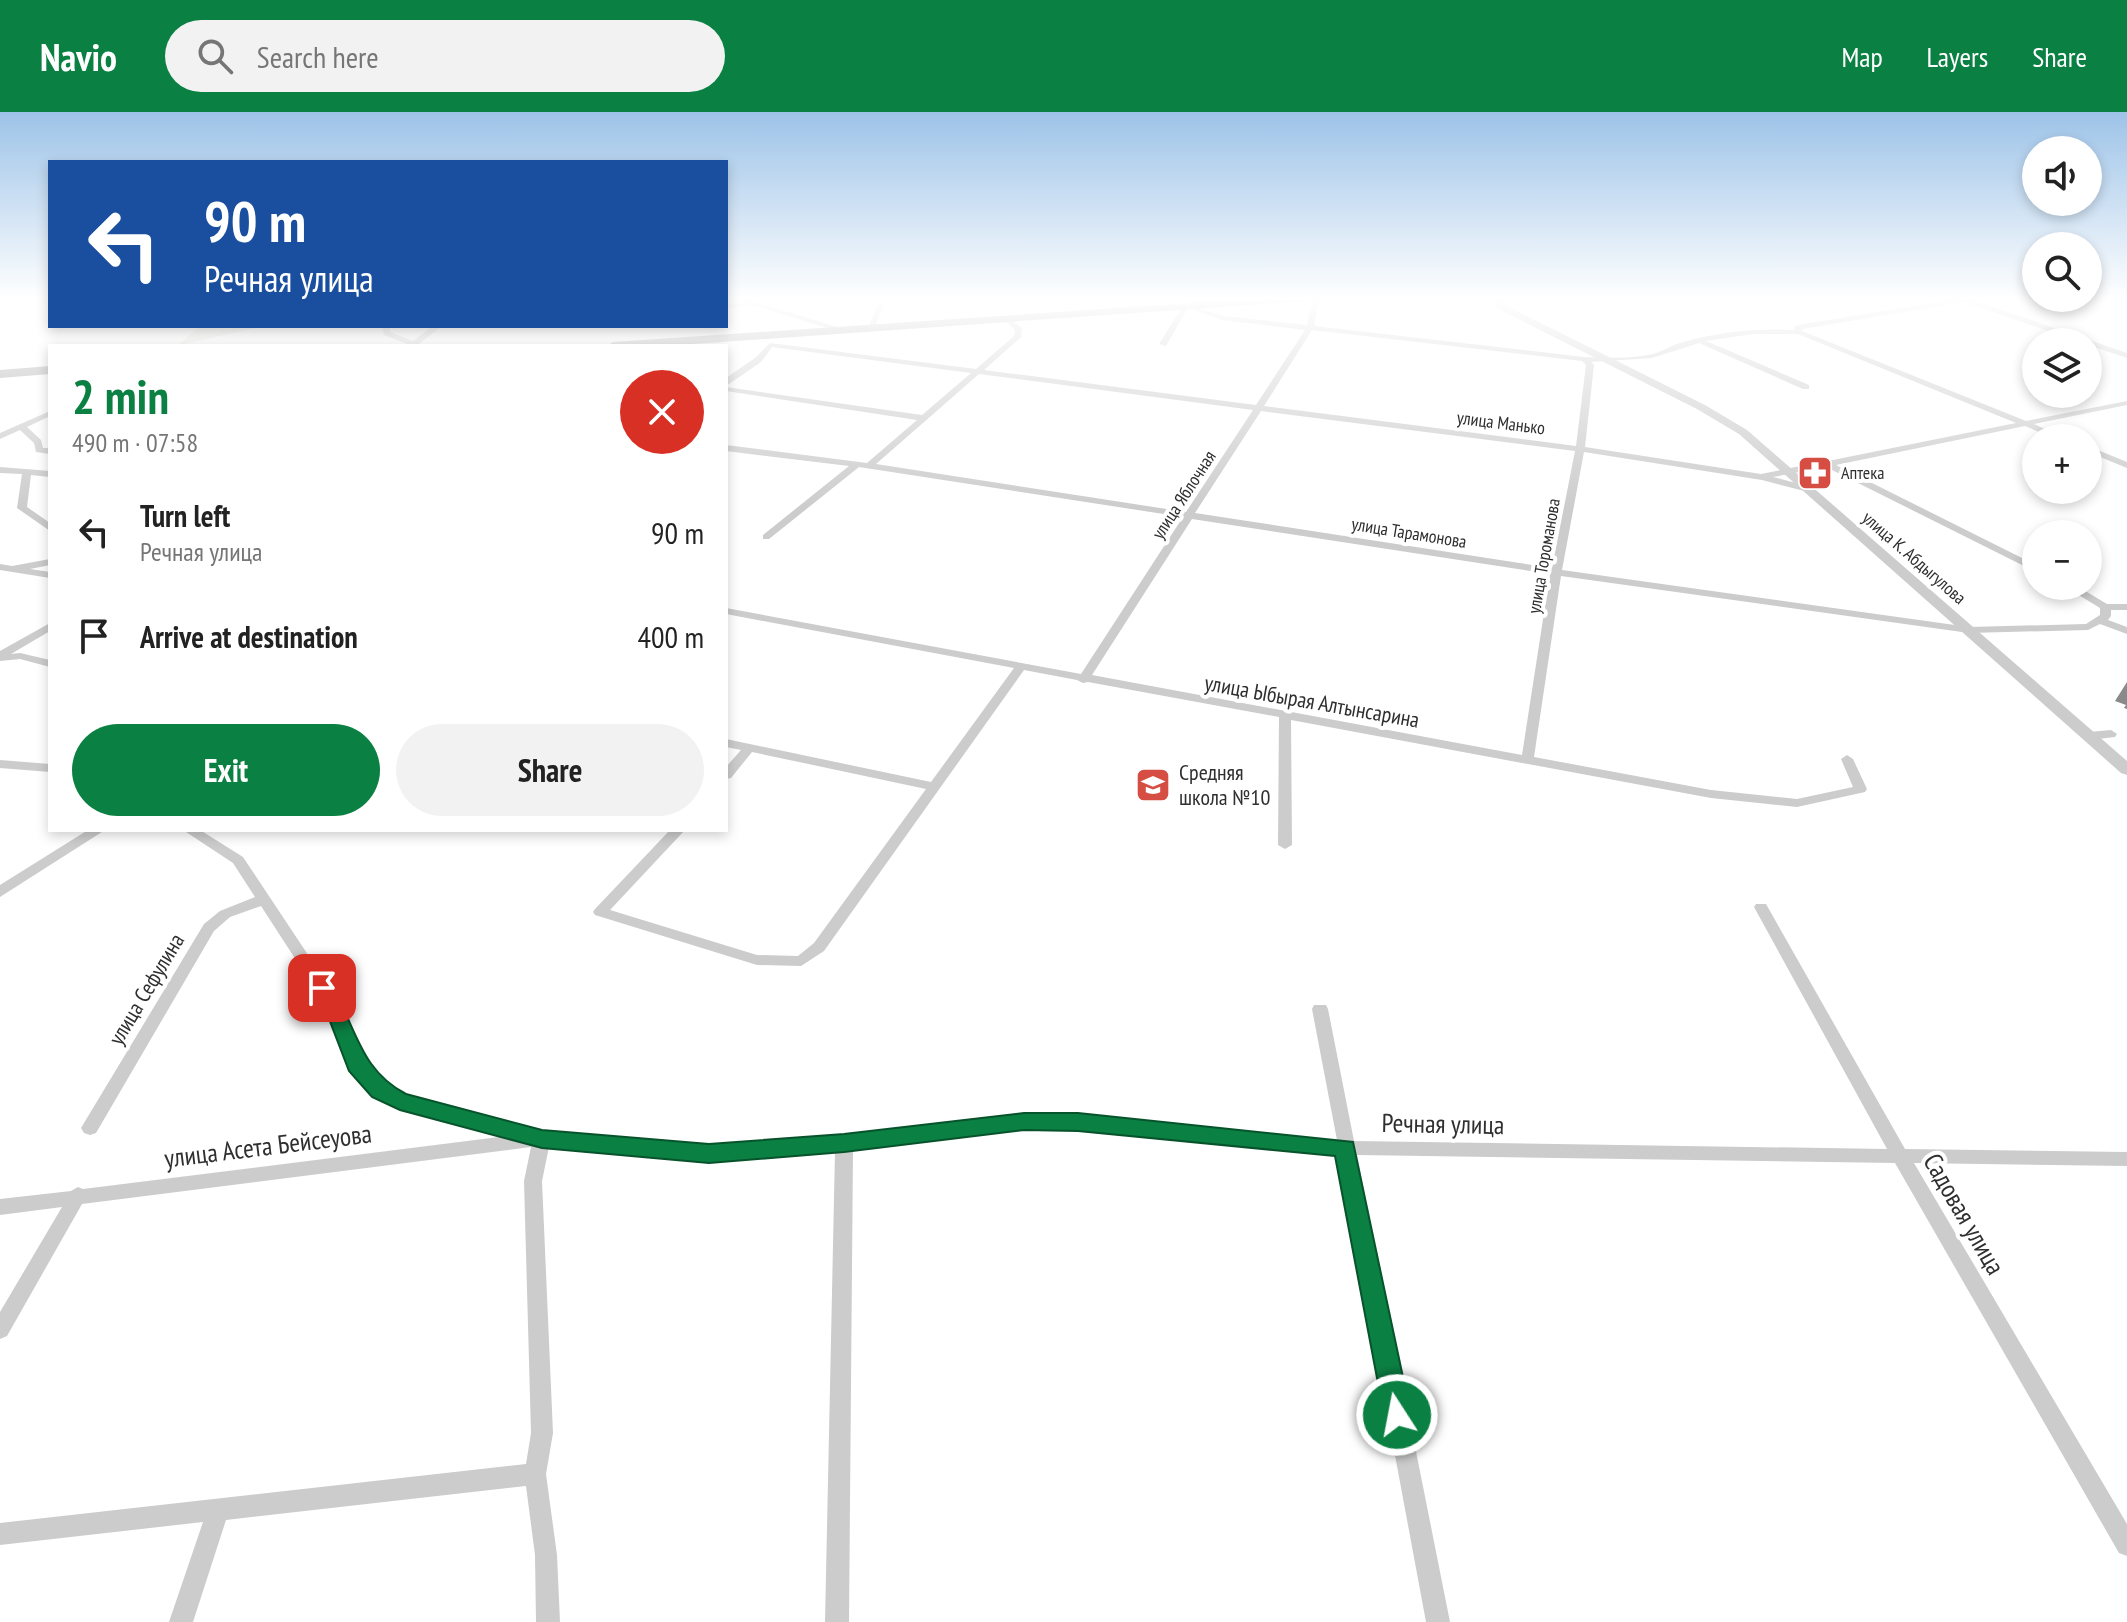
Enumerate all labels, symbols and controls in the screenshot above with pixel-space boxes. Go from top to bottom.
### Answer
search box [165,20,725,92]
text: Navio [40,32,117,81]
icon: search [193,34,237,78]
text: Search here [257,37,379,76]
text: Map [1841,38,1883,75]
text: Layers [1927,38,1988,75]
text: Share [2032,38,2087,75]
map controls [2022,136,2102,600]
button: sound [2022,136,2102,216]
text: 90 m [204,185,306,257]
icon: left [72,192,176,296]
button: search [2022,232,2102,312]
text: Речная улица [204,255,374,302]
button: layers [2022,328,2102,408]
text: 2 min [72,365,169,427]
button: close [620,370,704,454]
street label: улица Манько [1456,406,1547,439]
button: + [2022,424,2102,504]
text: 490 m · 07:58 [72,426,198,459]
street label: улица Яблочная [1146,446,1221,543]
pharmacy icon: Аптека [1796,454,1834,492]
place label: Аптека [1841,461,1884,484]
text: Turn left [140,496,230,535]
street label: улица Тороманова [1522,497,1565,615]
street label: улица К. Абдыгулова [1858,506,1971,609]
icon: left [72,510,116,554]
street label: улица Тарамонова [1350,512,1468,553]
text: 90 m [651,513,704,552]
button: − [2022,520,2102,600]
text: Речная улица [140,535,262,568]
icon: arrive [72,614,116,658]
text: Arrive at destination [140,617,358,656]
text: 400 m [638,617,704,656]
street label: улица Ыбырая Алтынсарина [1202,668,1422,734]
button: Exit [72,724,380,816]
button: Share [396,724,704,816]
place label: Средняя школа №10 [1179,758,1270,811]
school or university icon: Средняя школа №10 [1134,766,1172,804]
street label: улица Сефулина [102,928,190,1050]
pin [288,954,356,1022]
icon: arrive [300,966,344,1010]
street label: Речная улица [1381,1106,1505,1141]
street label: улица Асета Бейсеуова [162,1116,373,1175]
street label: Садовая улица [1916,1147,2012,1280]
position arrow [1355,1373,1439,1457]

